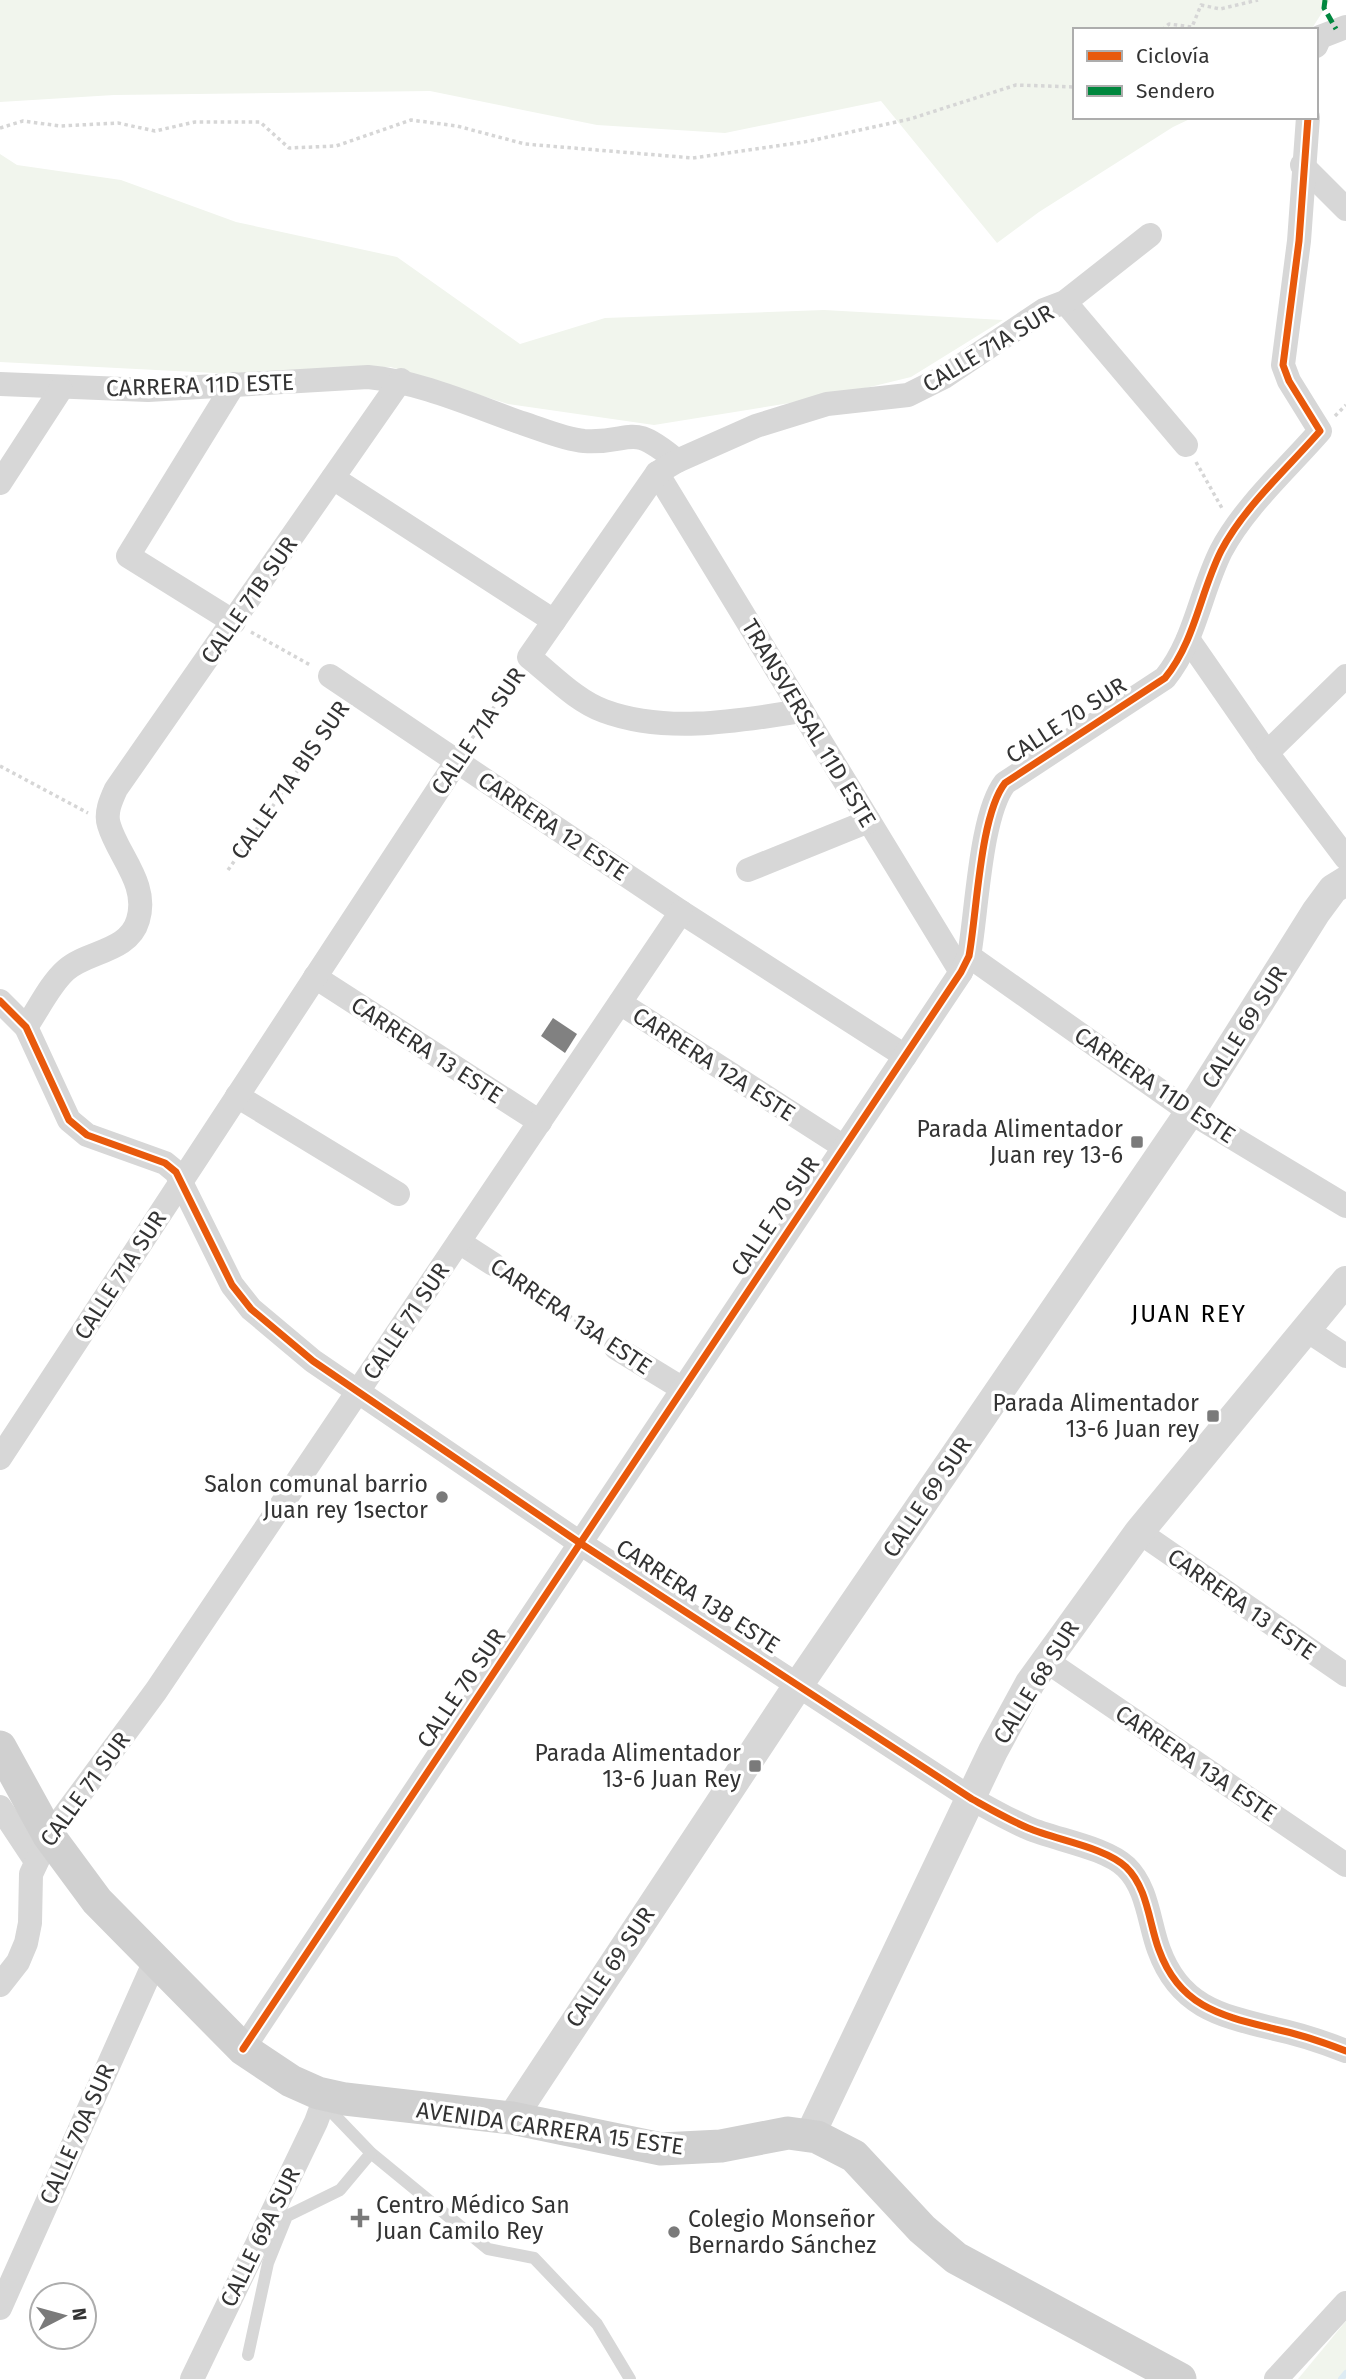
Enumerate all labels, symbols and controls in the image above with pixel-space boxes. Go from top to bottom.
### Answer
legend [1073,28,1318,119]
text: Ciclovía [1136,43,1210,69]
text: Sendero [1136,78,1215,104]
street label: CALLE 71A SUR [917,298,1059,398]
street label: CARRERA 11D ESTE [105,368,295,402]
street label: CALLE 71B SUR [195,531,303,669]
street label: TRANSVERSAL 11D ESTE [736,614,882,832]
street label: CALLE 71A SUR [425,662,531,800]
street label: CALLE 70 SUR [1001,671,1132,769]
street label: CALLE 71A BIS SUR [225,695,355,865]
street label: CARRERA 12 ESTE [473,765,633,887]
street label: CALLE 69 SUR [1195,961,1293,1093]
street label: CARRERA 13 ESTE [346,991,508,1109]
street label: CARRERA 12A ESTE [627,1001,801,1127]
street label: CARRERA 11D ESTE [1069,1021,1241,1149]
place label: Parada Alimentador Juan rey 13-6 [917,1115,1123,1169]
marker: Parada Alimentador Juan rey 13-6 [1129,1134,1145,1150]
street label: CALLE 70 SUR [725,1151,825,1281]
street label: CALLE 71A SUR [68,1205,172,1345]
street label: CARRERA 13A ESTE [485,1252,657,1380]
street label: CALLE 71 SUR [357,1257,455,1385]
district label: JUAN REY [1131,1300,1247,1328]
place label: Parada Alimentador 13-6 Juan rey [993,1389,1200,1443]
marker: Parada Alimentador 13-6 Juan rey [1205,1408,1221,1424]
street label: CALLE 69 SUR [876,1431,978,1563]
place label: Salon comunal barrio Juan rey 1sector [204,1470,428,1524]
marker: Salon comunal barrio Juan rey 1sector [434,1489,450,1505]
street label: CARRERA 13B ESTE [611,1533,785,1659]
street label: CARRERA 13 ESTE [1162,1542,1322,1666]
street label: CALLE 68 SUR [987,1615,1085,1749]
street label: CALLE 70 SUR [411,1623,511,1753]
street label: CARRERA 13A ESTE [1110,1699,1282,1827]
street label: CALLE 71 SUR [34,1726,136,1852]
place label: Parada Alimentador 13-6 Juan Rey [535,1739,742,1793]
marker: Parada Alimentador 13-6 Juan Rey [747,1758,763,1774]
street label: CALLE 69 SUR [559,1901,661,2033]
street label: CALLE 70A SUR [33,2059,121,2209]
street label: AVENIDA CARRERA 15 ESTE [415,2095,685,2161]
street label: CALLE 69A SUR [214,2162,306,2311]
place label: Centro Médico San Juan Camilo Rey [376,2191,570,2245]
place label: Colegio Monseñor Bernardo Sánchez [688,2205,876,2259]
marker: Centro Médico San Juan Camilo Rey [350,2208,370,2228]
marker: Colegio Monseñor Bernardo Sánchez [666,2224,682,2240]
north arrow [28,2281,98,2351]
text: N [67,2307,92,2322]

